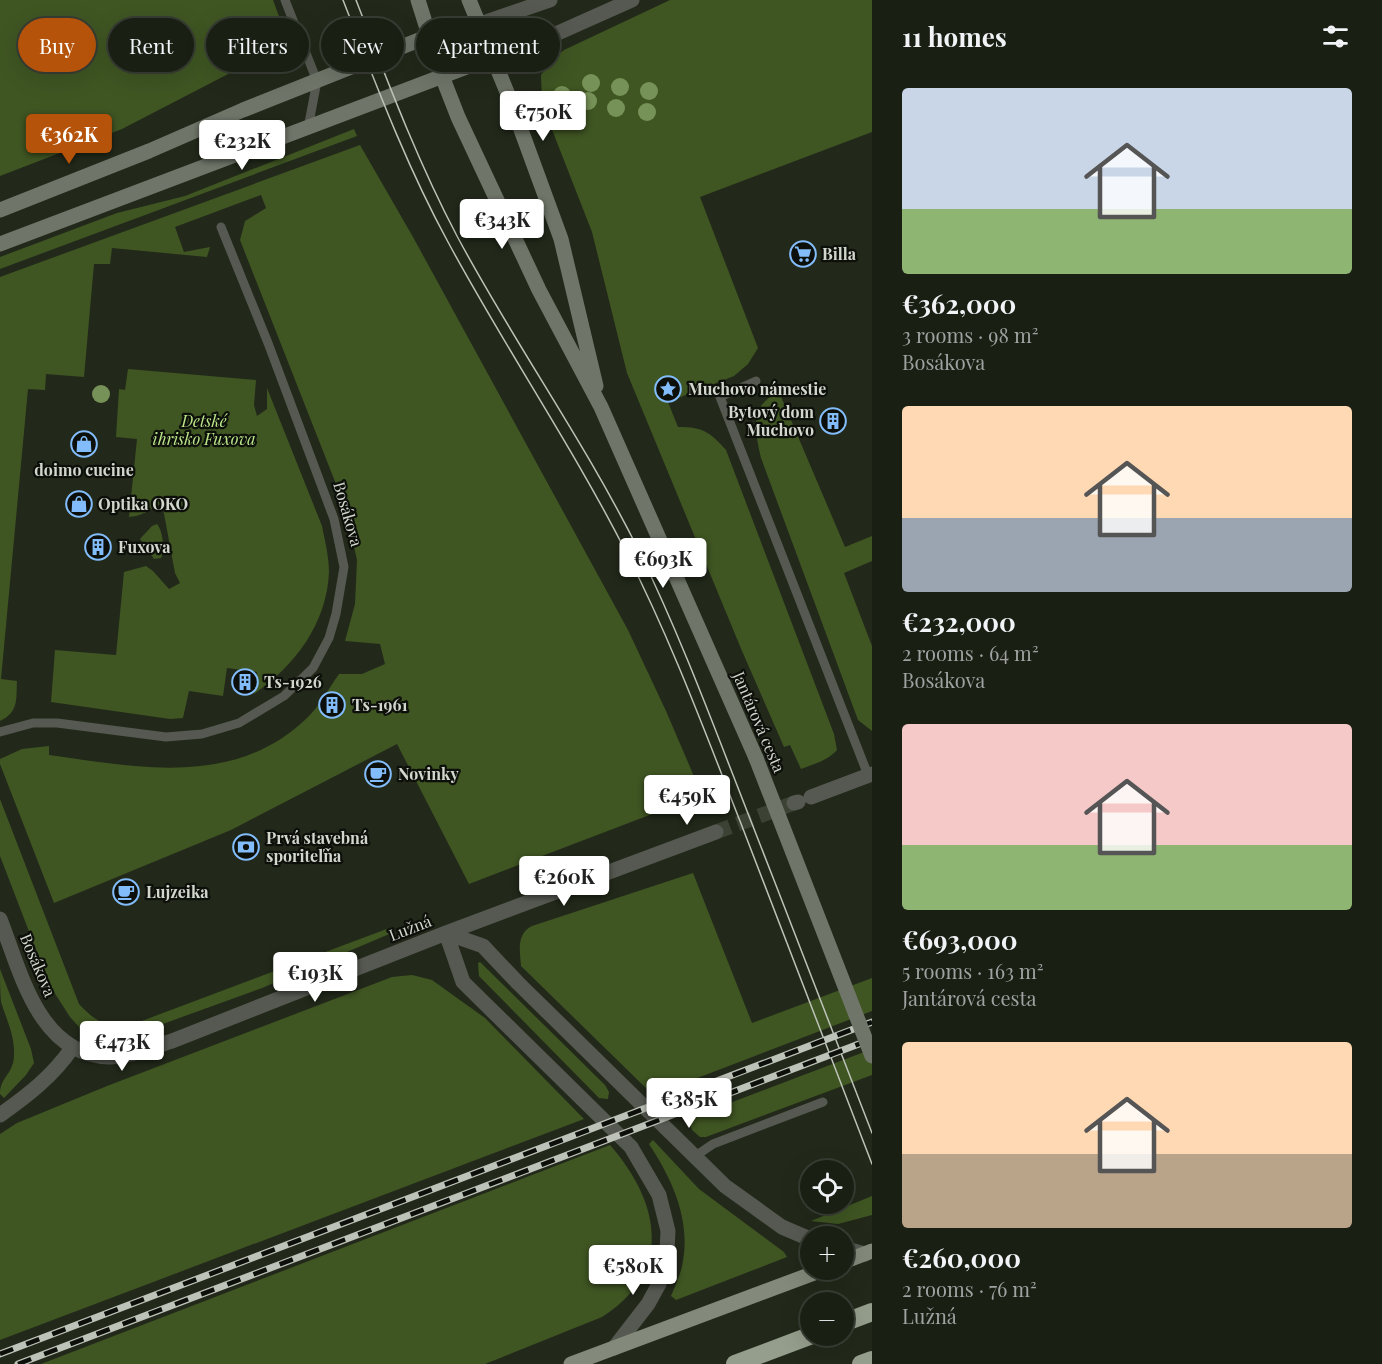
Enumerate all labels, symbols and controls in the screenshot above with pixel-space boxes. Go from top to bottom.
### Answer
chip: Buy [18,18,96,72]
chip: Rent [108,18,194,72]
chip: Filters [206,18,309,72]
chip: New [321,18,404,72]
chip: Apartment [416,18,560,72]
text: 11 homes [902,19,1007,54]
icon: filters [1319,20,1352,53]
pin: €750K [501,91,585,142]
text: €750K [514,97,572,124]
pin: €362K [27,114,111,165]
text: €362K [40,120,98,147]
pin: €232K [200,120,284,171]
text: €232K [213,126,271,153]
icon: home [1073,127,1181,235]
pin: €343K [460,199,544,250]
text: €343K [474,205,530,232]
supermarket icon: Billa [788,239,818,269]
place label: Billa [822,243,857,264]
text: €362,000 [902,286,1016,321]
text: 3 rooms · 98 m² [902,321,1038,348]
text: Bosákova [902,348,985,375]
place icon: Muchovo námestie [653,374,683,404]
place label: Muchovo námestie [688,378,826,399]
place label: Bytový dom Muchovo [728,401,815,440]
building icon: Bytový dom Muchovo [818,406,848,436]
park label: Detské ihrisko Fuxova [152,410,256,449]
shop icon: doimo cucine [69,429,99,459]
icon: home [1073,445,1181,553]
place label: doimo cucine [34,459,134,480]
street label: Bosákova [329,479,368,549]
shop icon: Optika OKO [64,489,94,519]
place label: Optika OKO [98,493,188,514]
building icon: Fuxova [83,532,113,562]
place label: Fuxova [118,536,171,557]
pin: €693K [621,538,705,589]
text: €693K [633,544,693,571]
text: €232,000 [902,604,1016,639]
text: 2 rooms · 64 m² [902,639,1039,666]
text: Bosákova [902,666,985,693]
building icon: Ts-1926 [230,667,260,697]
street label: Jantárová cesta [728,667,790,775]
place label: Ts-1926 [264,671,322,692]
building icon: Ts-1961 [317,690,347,720]
place label: Ts-1961 [352,694,408,715]
cafe icon: Novinky [363,759,393,789]
place label: Novinky [398,763,459,784]
icon: home [1073,763,1181,871]
pin: €459K [645,775,729,826]
text: €459K [658,781,716,808]
place label: Prvá stavebná sporiteľňa [266,827,369,866]
bank icon: Prvá stavebná sporiteľňa [231,832,261,862]
pin: €260K [522,856,606,907]
text: €260K [533,862,595,889]
cafe icon: Lujzeika [111,877,141,907]
place label: Lujzeika [146,881,209,902]
street label: Lužná [386,910,434,945]
text: €693,000 [902,922,1018,957]
street label: Bosákova [16,930,61,1000]
pin: €193K [273,952,357,1003]
text: 5 rooms · 163 m² [902,957,1044,984]
text: €193K [287,958,343,985]
text: Jantárová cesta [902,984,1037,1011]
pin: €473K [80,1021,164,1072]
text: €473K [94,1027,150,1054]
pin: €385K [647,1078,731,1129]
icon: home [1073,1081,1181,1189]
text: €385K [661,1084,717,1111]
map controls [800,1160,854,1346]
button: locate [800,1160,854,1214]
button: + [800,1226,854,1280]
text: €260,000 [902,1240,1021,1275]
pin: €580K [591,1245,675,1296]
text: €580K [603,1251,663,1278]
text: 2 rooms · 76 m² [902,1275,1037,1302]
button: − [800,1292,854,1346]
text: Lužná [902,1302,957,1329]

